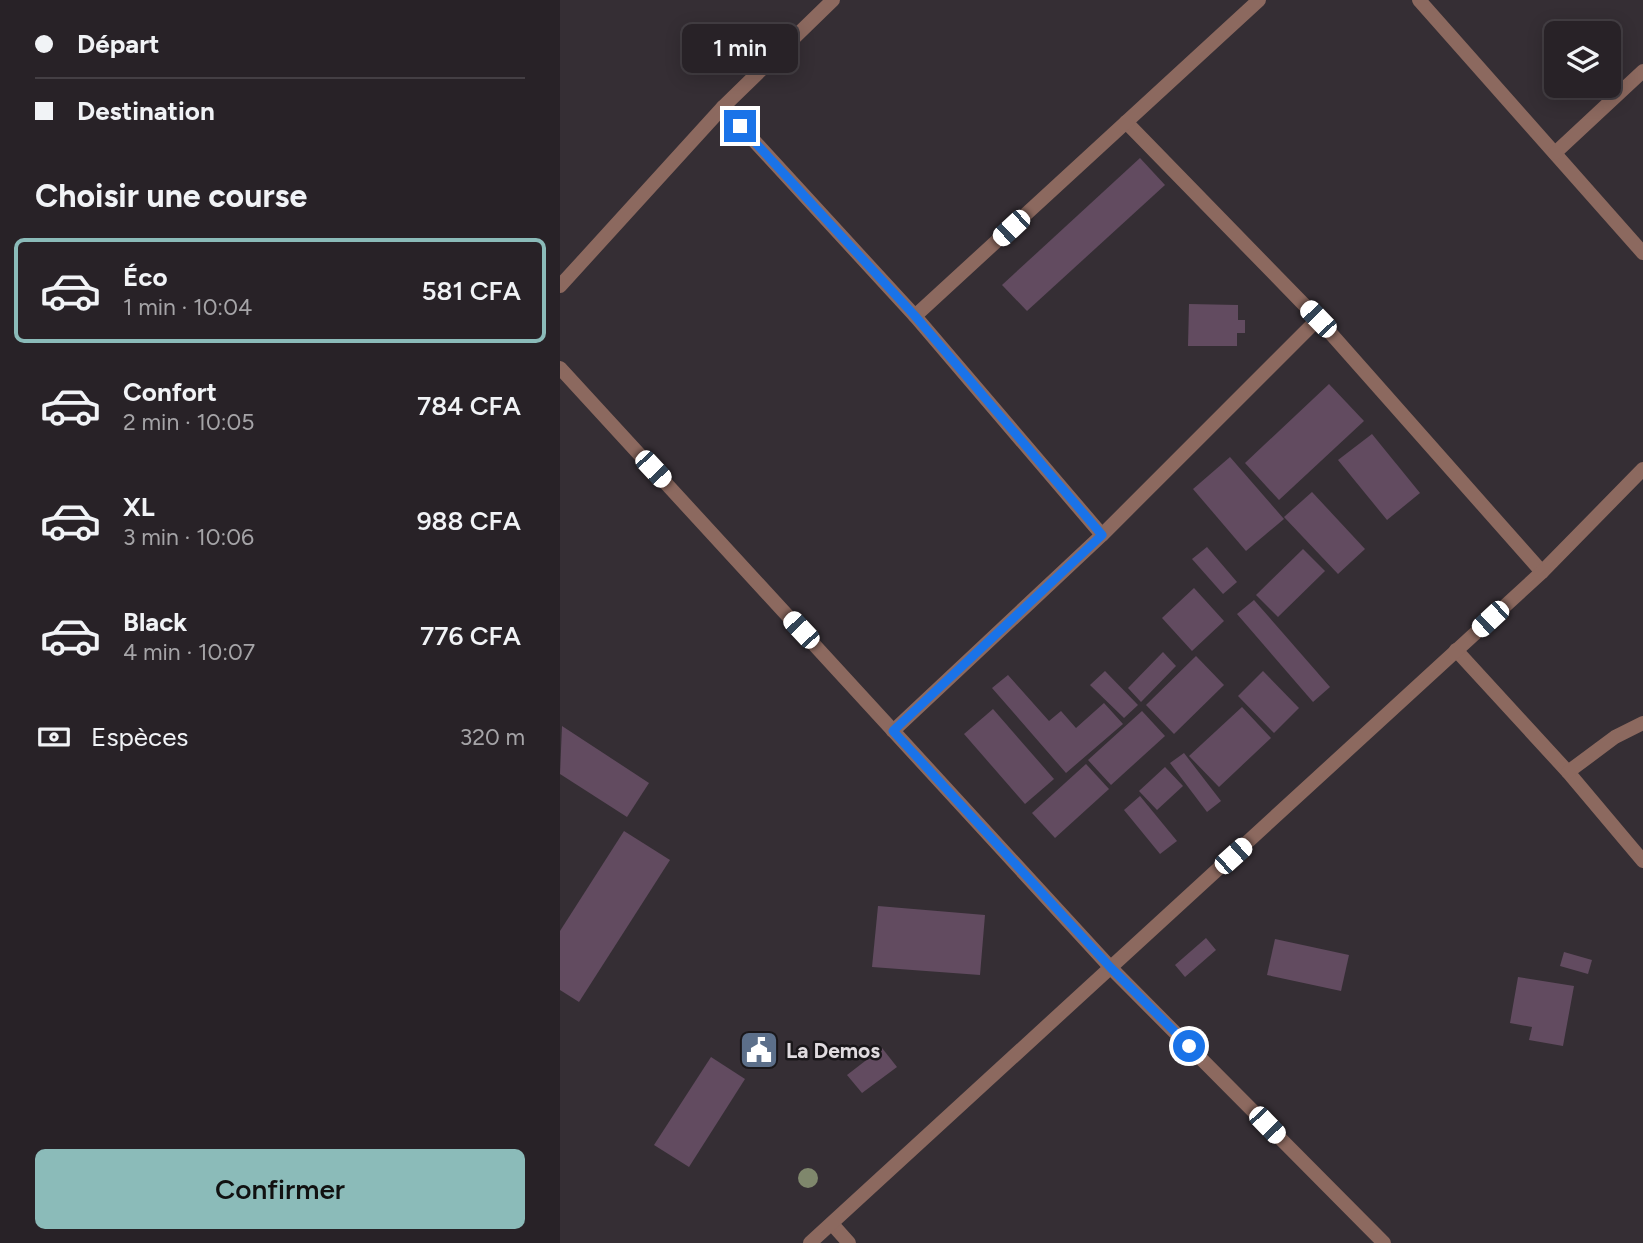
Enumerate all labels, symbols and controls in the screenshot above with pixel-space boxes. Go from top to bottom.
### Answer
map controls [1544,21,1621,98]
button: layers [1544,21,1621,98]
callout: 1 min [682,24,798,74]
text: Départ [77,28,159,60]
text: 1 min [713,34,767,62]
text: Destination [77,95,215,127]
route end [724,110,756,142]
text: Choisir une course [35,177,307,215]
car [989,206,1034,250]
icon: car [39,259,102,322]
text: Éco [123,261,168,293]
text: 581 CFA [422,275,521,307]
text: 1 min · 10:04 [123,293,252,321]
car [1296,297,1341,341]
icon: car [39,374,102,437]
text: Confort [123,376,217,408]
text: 784 CFA [417,390,521,422]
text: 2 min · 10:05 [123,408,255,436]
car [631,446,676,492]
icon: car [39,489,102,552]
text: XL [123,491,155,523]
text: 988 CFA [417,505,521,537]
text: 3 min · 10:06 [123,523,254,551]
car [1468,597,1513,641]
icon: car [39,604,102,667]
text: Black [123,606,187,638]
car [779,607,824,653]
text: 776 CFA [420,620,521,652]
text: 4 min · 10:07 [123,638,255,666]
icon: cash [35,718,73,756]
text: Espèces [91,721,188,753]
text: 320 m [460,723,525,751]
car [1211,834,1256,878]
public building icon: La Demos [738,1029,780,1071]
route start [1173,1030,1205,1062]
place label: La Demos [786,1038,880,1063]
car [1245,1103,1290,1147]
button: Confirmer [35,1149,525,1229]

